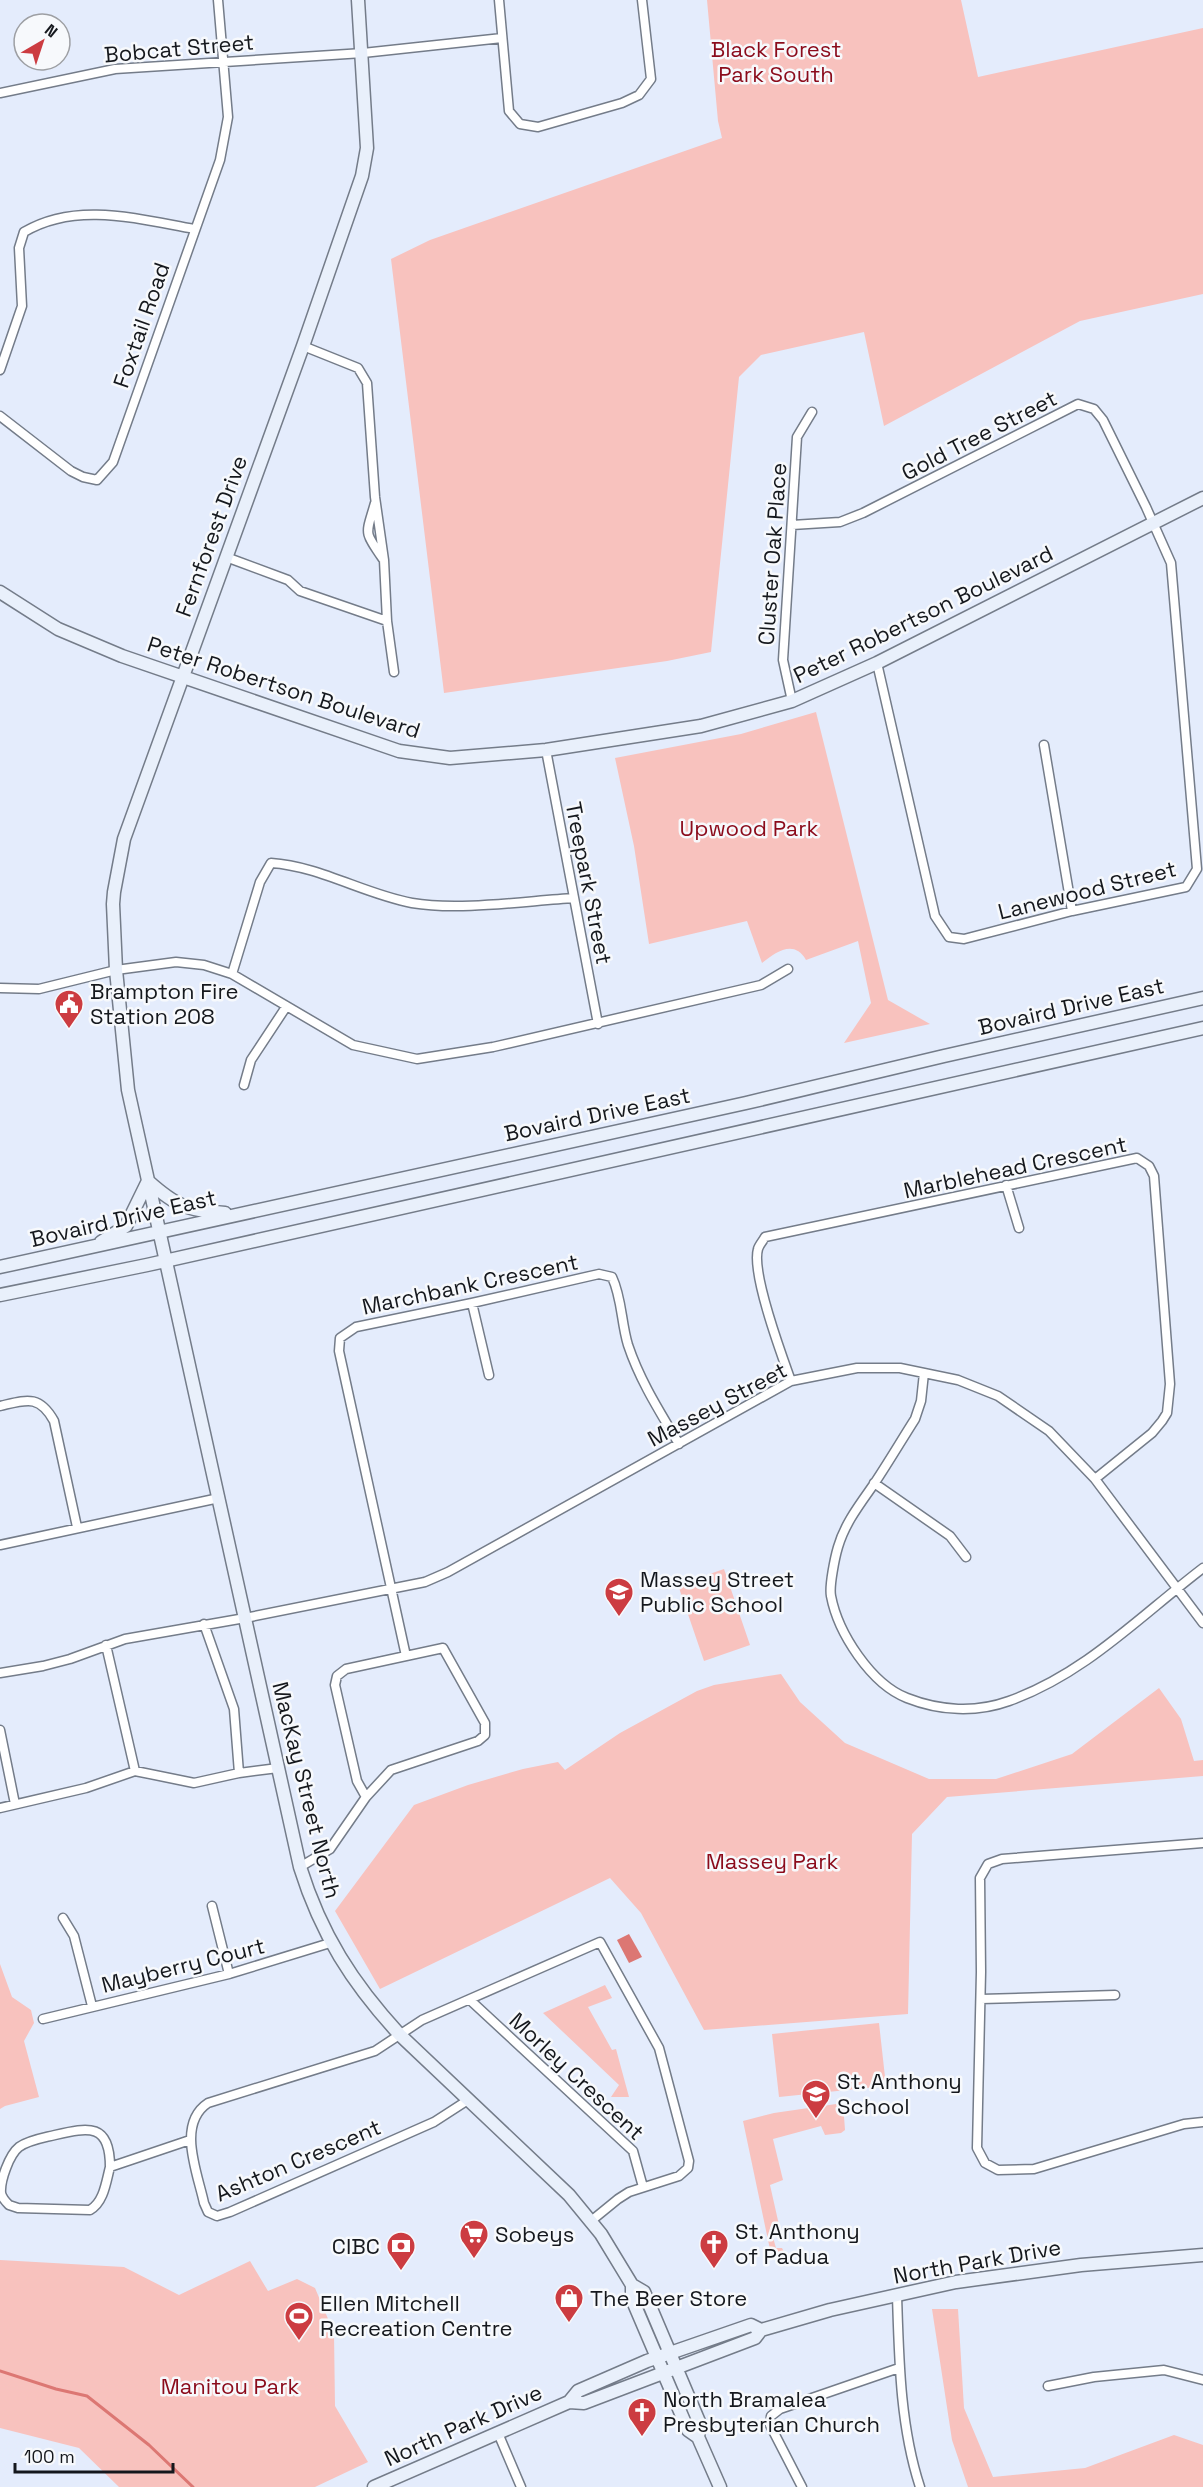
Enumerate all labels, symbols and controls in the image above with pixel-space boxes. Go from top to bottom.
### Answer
north arrow [12,12,72,72]
text: N [40,19,62,42]
street label: Bobcat Street [103,27,255,69]
park label: Black Forest Park South [711,35,841,88]
street label: Foxtail Road [106,259,176,391]
street label: Gold Tree Street [897,384,1061,486]
street label: Fernforest Drive [169,451,253,621]
street label: Cluster Oak Place [752,462,792,646]
street label: Peter Robertson Boulevard [789,539,1057,689]
street label: Peter Robertson Boulevard [144,630,424,744]
street label: Treepark Street [560,799,618,967]
park label: Upwood Park [680,814,819,842]
street label: Lanewood Street [995,854,1179,926]
street label: Bovaird Drive East [975,971,1167,1041]
place label: Brampton Fire Station 208 [90,977,238,1030]
public building icon: Brampton Fire Station 208 [53,988,85,1030]
street label: Bovaird Drive East [501,1081,693,1147]
street label: Marblehead Crescent [901,1130,1129,1204]
street label: Bovaird Drive East [27,1183,219,1253]
street label: Marchbank Crescent [359,1247,581,1321]
street label: Massey Street [642,1355,792,1453]
place label: Massey Street Public School [640,1565,794,1618]
school or university icon: Massey Street Public School [603,1576,635,1618]
street label: MacKay Street North [267,1679,347,1901]
park label: Massey Park [706,1847,838,1875]
street label: Mayberry Court [98,1931,268,1999]
street label: Morley Crescent [504,2006,650,2146]
place label: St. Anthony School [837,2067,962,2120]
school or university icon: St. Anthony School [800,2078,832,2120]
street label: Ashton Crescent [211,2112,385,2208]
place label: St. Anthony of Padua [735,2217,860,2270]
supermarket icon: Sobeys [458,2218,490,2260]
place label: Sobeys [495,2220,574,2248]
church icon: St. Anthony of Padua [698,2228,730,2270]
bank icon: CIBC [385,2230,417,2272]
place label: CIBC [332,2232,380,2260]
street label: North Park Drive [891,2232,1063,2290]
shop icon: The Beer Store [553,2282,585,2324]
place label: The Beer Store [590,2284,747,2312]
place label: Ellen Mitchell Recreation Centre [320,2289,513,2342]
sports icon: Ellen Mitchell Recreation Centre [283,2300,315,2342]
park label: Manitou Park [161,2372,300,2400]
street label: North Park Drive [380,2378,546,2472]
place label: North Bramalea Presbyterian Church [663,2385,880,2438]
church icon: North Bramalea Presbyterian Church [626,2396,658,2438]
scale bar [15,2436,172,2474]
text: 100 m [24,2445,75,2468]

